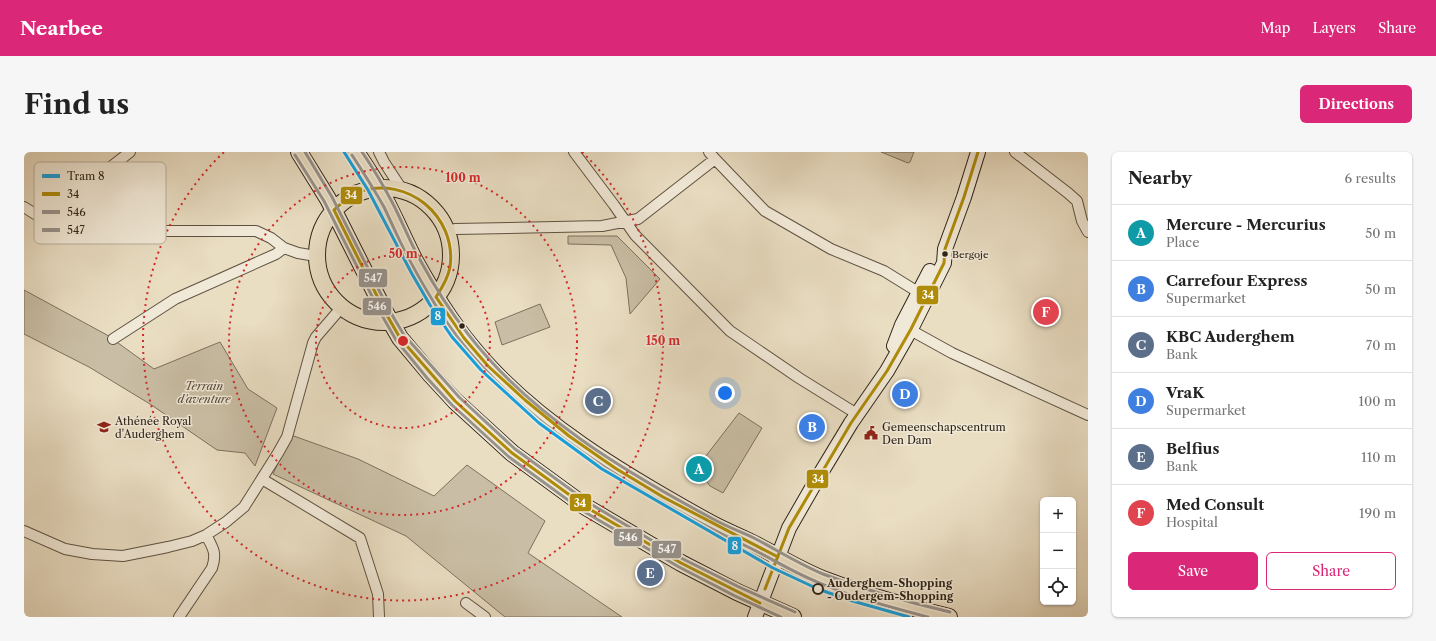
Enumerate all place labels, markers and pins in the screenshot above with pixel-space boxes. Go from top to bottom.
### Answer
place label: Bergoje [952,248,989,261]
marker: Bergoje [940,249,950,259]
pin: F [1033,297,1059,327]
unlabelled marker [457,321,467,331]
centre of rings [396,334,410,348]
pin: D [892,379,918,409]
pin: C [585,386,611,416]
pin: B [799,412,825,442]
place label: Athénée Royal d'Auderghem [114,414,192,441]
school or university icon: Athénée Royal d'Auderghem [96,419,112,435]
place label: Gemeenschapscentrum Den Dam [882,420,1006,447]
public building icon: Gemeenschapscentrum Den Dam [863,425,879,441]
pin: A [686,454,712,484]
pin: E [637,558,663,588]
place label: Auderghem-Shopping - Oudergem-Shopping [826,576,954,603]
marker: Auderghem-Shopping - Oudergem-Shopping [812,583,824,595]

